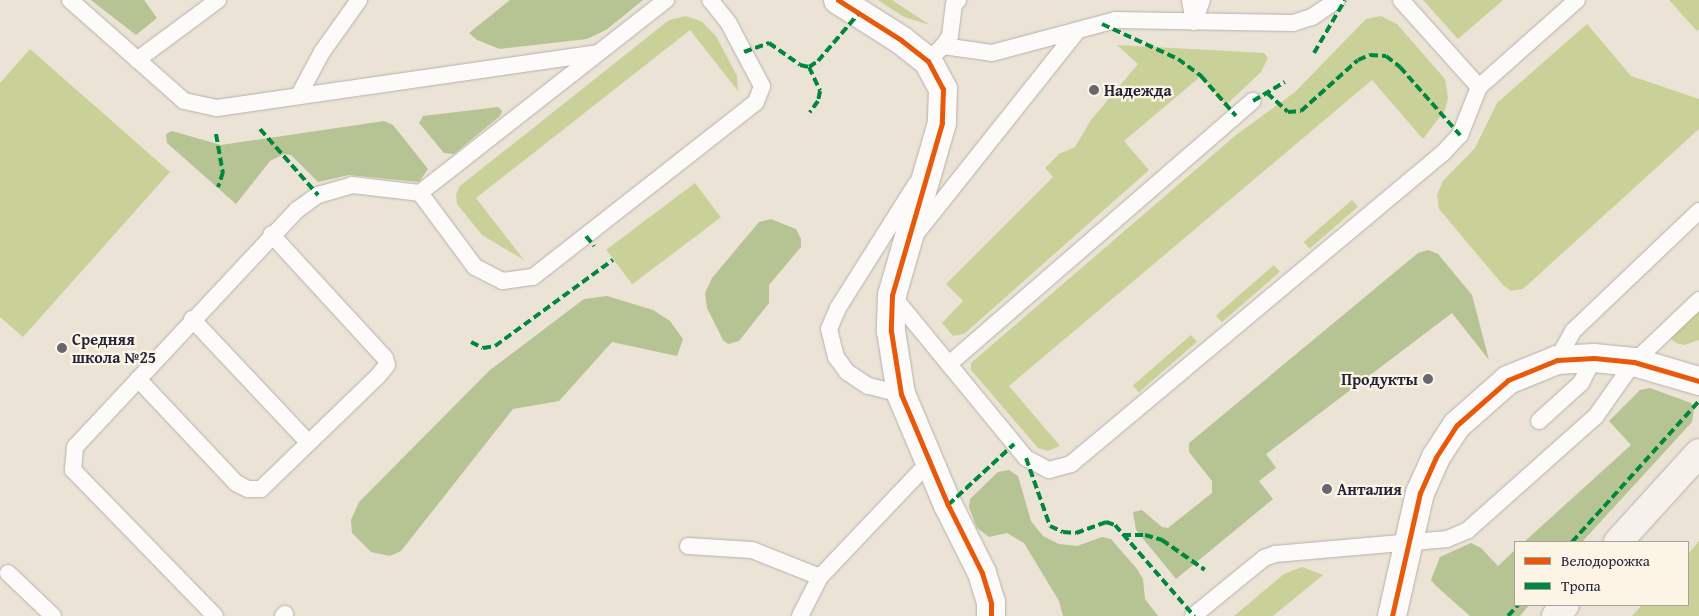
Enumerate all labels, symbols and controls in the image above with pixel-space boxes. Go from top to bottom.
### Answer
place label: Надежда [1104,80,1172,100]
marker: Надежда [1088,84,1100,96]
place label: Средняя школа №25 [72,329,156,367]
marker: Средняя школа №25 [56,342,68,354]
place label: Продукты [1341,369,1418,389]
marker: Продукты [1422,373,1434,385]
place label: Анталия [1337,479,1402,499]
marker: Анталия [1321,483,1333,495]
legend [1514,541,1689,606]
text: Велодорожка [1561,550,1650,571]
text: Тропа [1561,575,1601,596]

